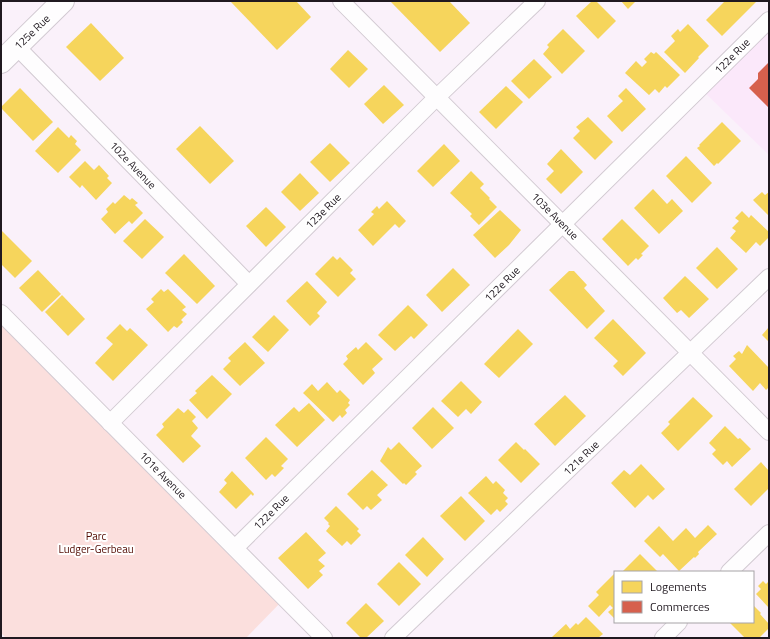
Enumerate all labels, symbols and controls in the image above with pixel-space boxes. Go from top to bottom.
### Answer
street label: 125e Rue [10,10,54,53]
street label: 122e Rue [711,34,754,77]
street label: 102e Avenue [106,138,160,193]
street label: 123e Rue [302,189,345,232]
street label: 103e Avenue [528,189,582,243]
street label: 122e Rue [481,262,524,305]
street label: 121e Rue [559,436,603,479]
street label: 101e Avenue [136,448,190,502]
street label: 122e Rue [250,490,293,533]
park label: Parc Ludger-Gerbeau [58,528,134,557]
legend [614,571,754,623]
text: Logements [650,577,707,596]
text: Commerces [650,597,710,616]

